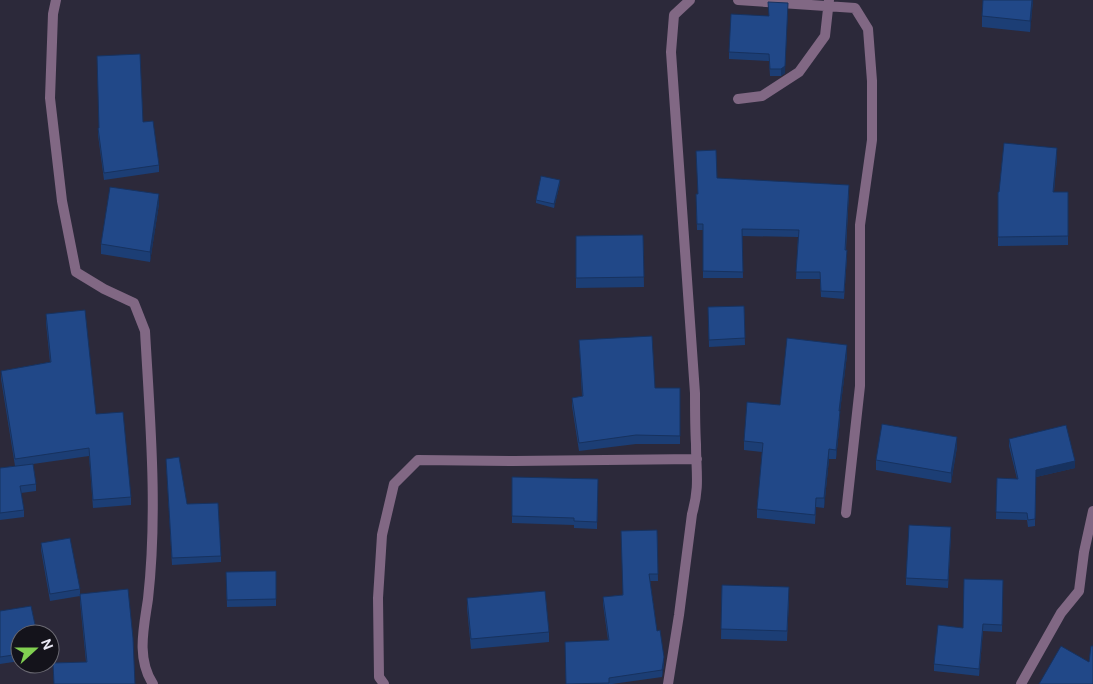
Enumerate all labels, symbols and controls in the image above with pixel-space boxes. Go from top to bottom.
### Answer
north arrow [10,624,60,674]
text: N [37,636,57,652]

